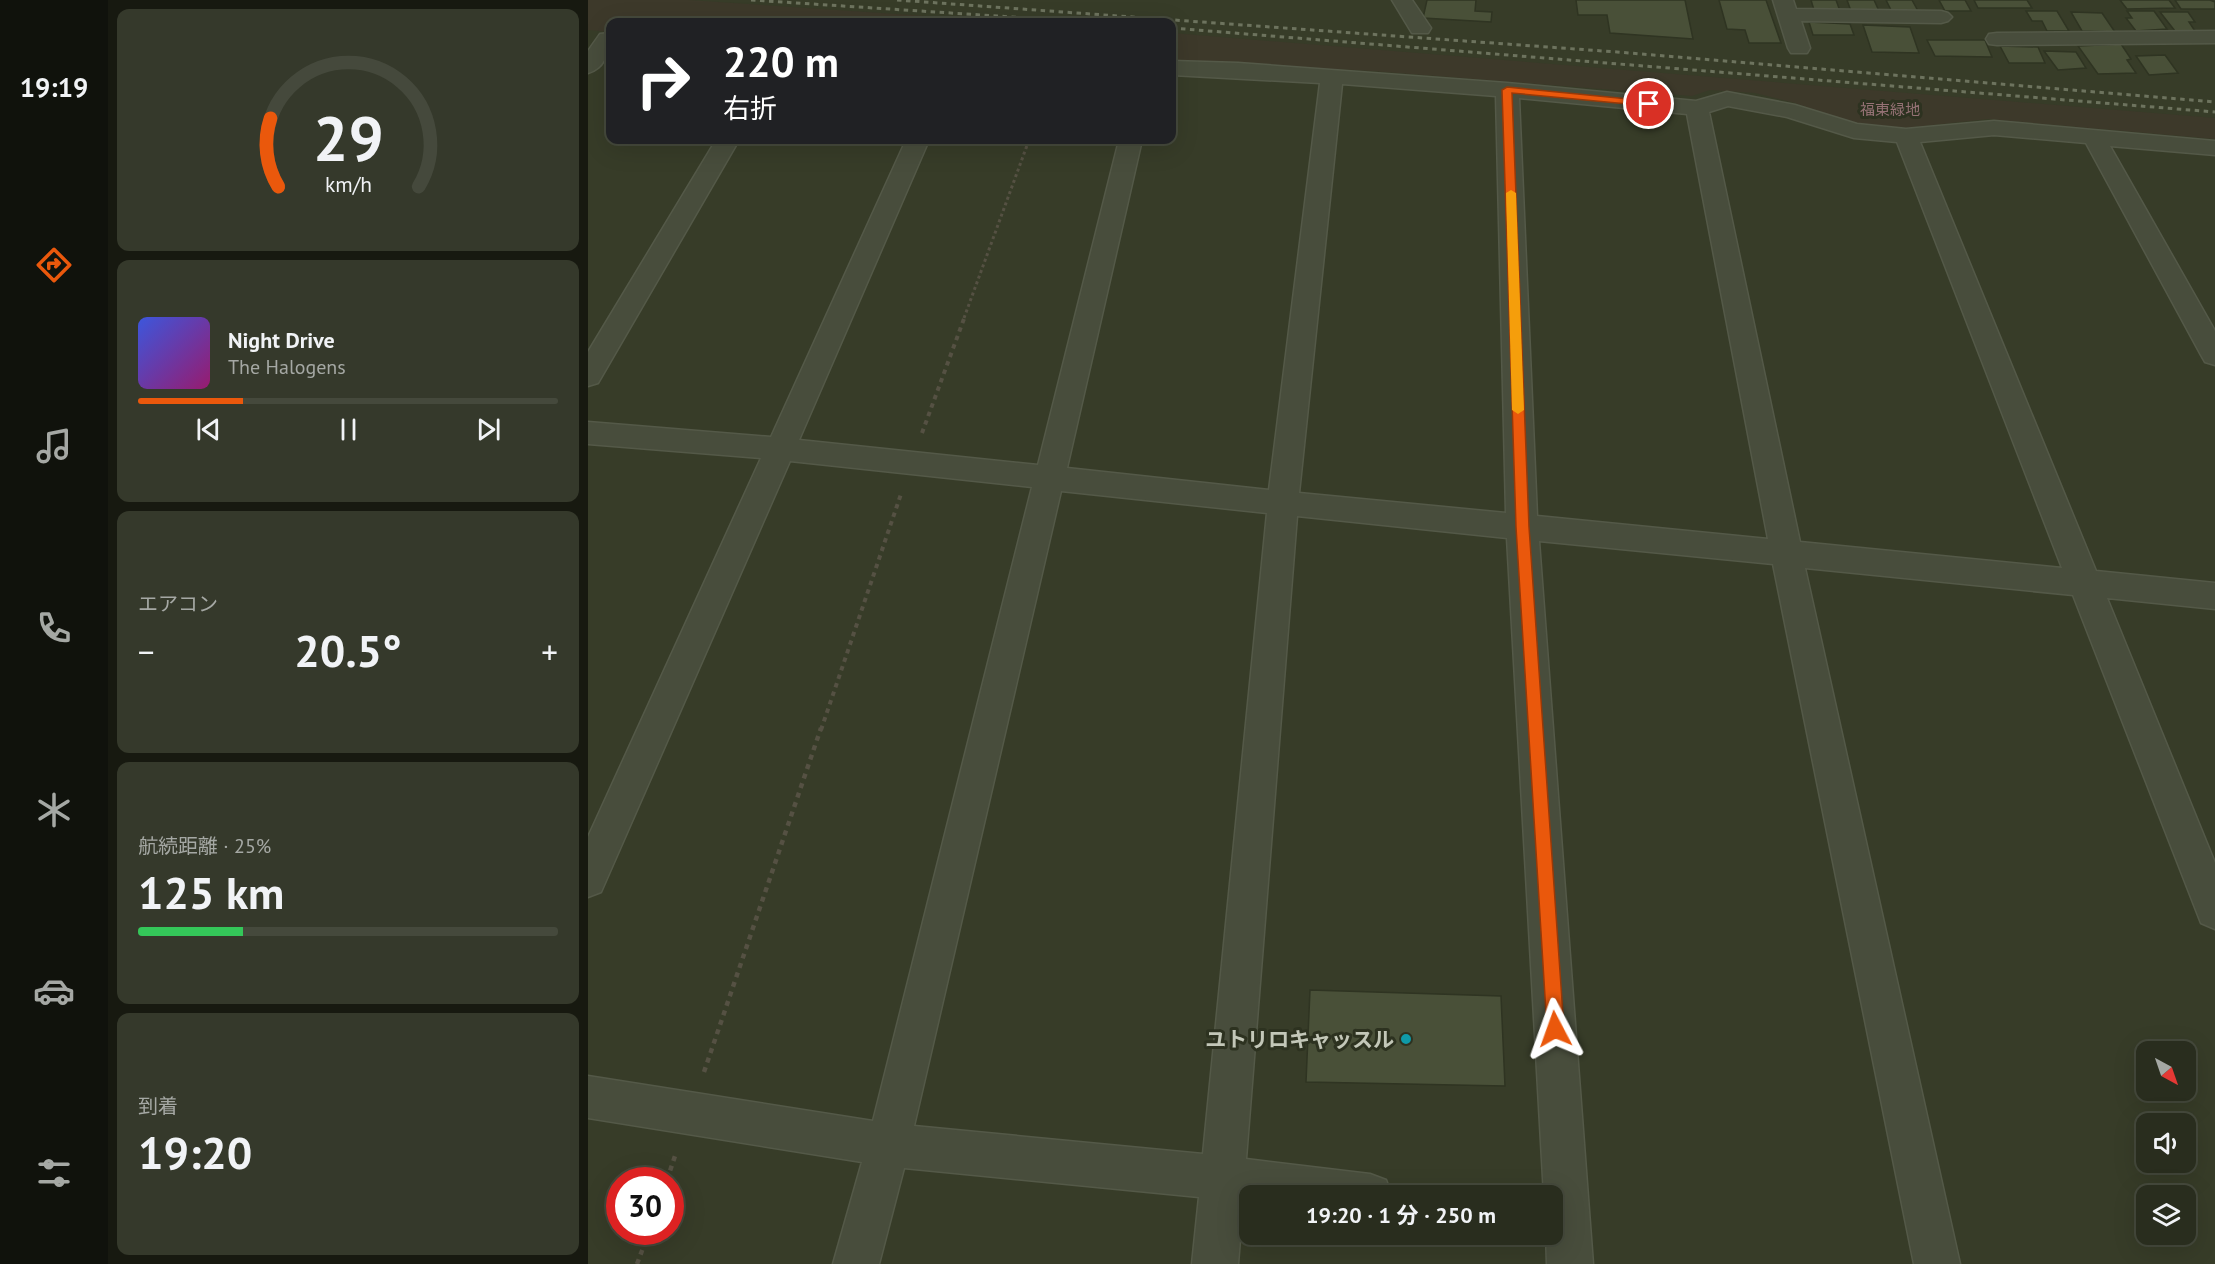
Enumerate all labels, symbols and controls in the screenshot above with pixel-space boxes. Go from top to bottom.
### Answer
text: 220 m [723,34,839,89]
icon: right [624,42,702,120]
text: 19:19 [20,70,88,104]
pin [1623,78,1674,129]
icon: arrive [1632,87,1665,120]
text: 右折 [723,91,777,125]
text: 29 [313,97,383,178]
park label: 福東緑地 [1860,100,1920,119]
text: km/h [324,170,371,198]
icon: directions [33,244,75,286]
text: Night Drive [228,326,335,354]
text: The Halogens [228,354,346,380]
icon: previous [192,413,225,446]
icon: pause [332,413,365,446]
icon: next [472,413,505,446]
icon: music [33,425,75,467]
text: エアコン [138,591,218,617]
icon: phone [33,607,75,649]
text: 20.5° [294,621,402,679]
text: − [138,630,155,673]
text: + [541,630,558,673]
icon: climate [33,789,75,831]
text: 航続距離 · 25% [138,833,271,859]
text: 125 km [138,863,284,921]
icon: car [33,970,75,1012]
position arrow [1523,997,1587,1061]
place label: ユトリロキャッスル [1205,1026,1394,1053]
marker: ユトリロキャッスル [1399,1032,1413,1046]
north arrow [2136,1041,2196,1101]
map controls [2136,1041,2196,1245]
text: 到着 [138,1093,178,1119]
button: sound [2136,1113,2196,1173]
text: 19:20 [138,1123,252,1181]
icon: filters [33,1152,75,1194]
speed limit sign: 30 [606,1167,684,1245]
button: layers [2136,1185,2196,1245]
text: 19:20 · 1 分 · 250 m [1306,1201,1496,1229]

